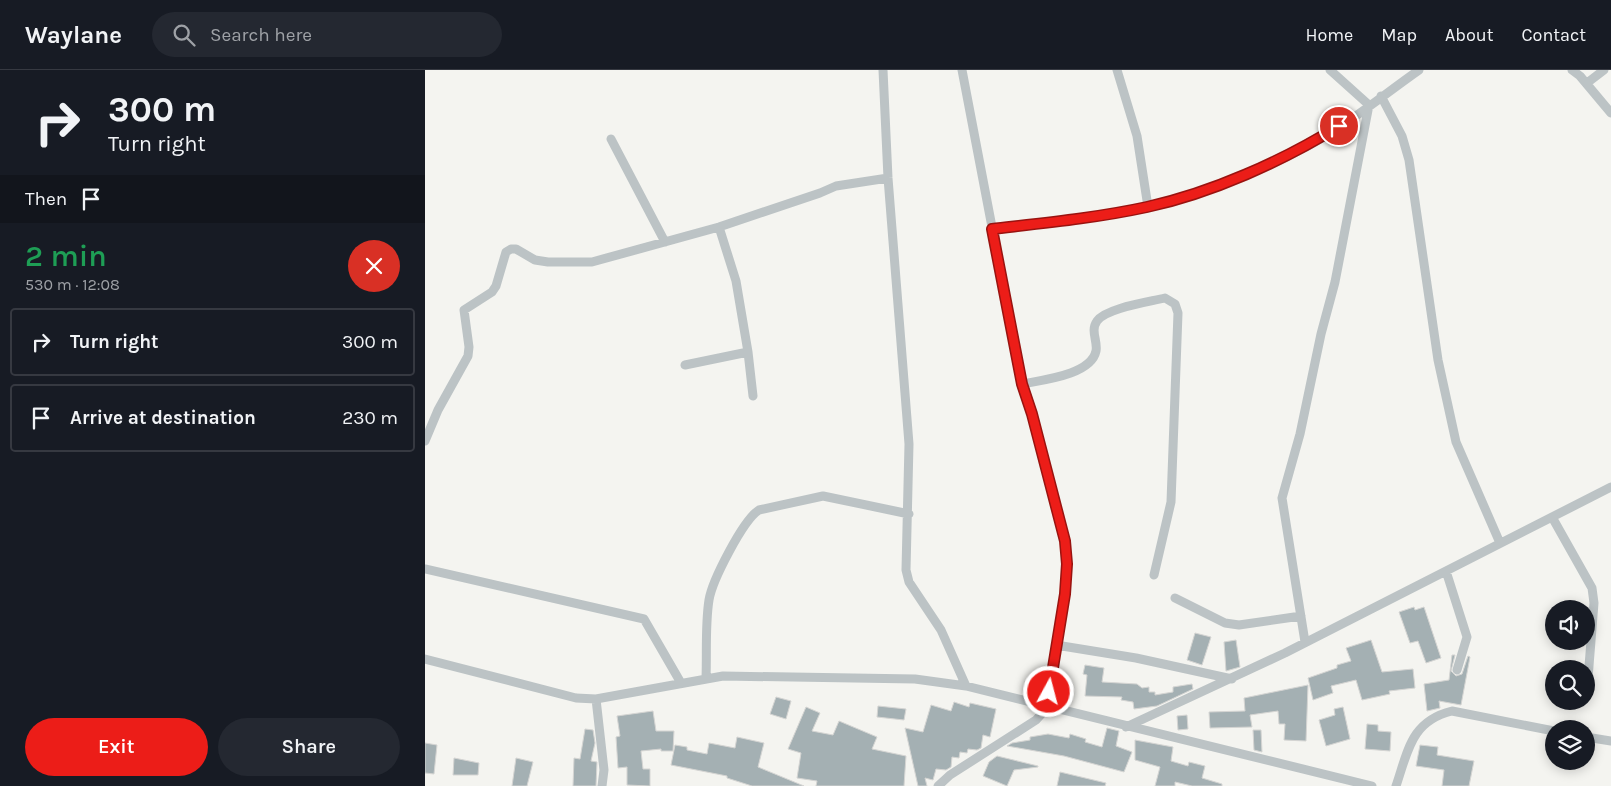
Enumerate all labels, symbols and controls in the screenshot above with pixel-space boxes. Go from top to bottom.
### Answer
search box [152,12,502,57]
text: Waylane [25,21,122,49]
icon: search [170,21,198,49]
text: Search here [210,24,312,46]
text: Home [1305,24,1353,46]
text: Map [1381,24,1417,46]
text: About [1445,24,1494,46]
text: Contact [1522,24,1586,46]
text: 300 m [108,89,216,130]
icon: right [25,90,90,155]
pin [1318,105,1360,147]
icon: arrive [1325,112,1353,140]
text: Turn right [108,131,206,157]
icon: arrive [77,185,105,213]
text: Then [25,188,67,210]
text: 2 min [25,238,107,274]
button: close [348,240,400,292]
text: 530 m · 12:08 [25,275,120,294]
icon: right [27,328,55,356]
text: Turn right [70,331,159,353]
text: 300 m [342,331,398,353]
icon: arrive [27,404,55,432]
text: Arrive at destination [70,407,256,429]
text: 230 m [342,407,398,429]
map controls [1545,600,1595,770]
button: sound [1545,600,1595,650]
button: search [1545,660,1595,710]
position arrow [1022,665,1074,717]
button: Exit [25,718,208,776]
button: Share [218,718,400,776]
button: layers [1545,720,1595,770]

